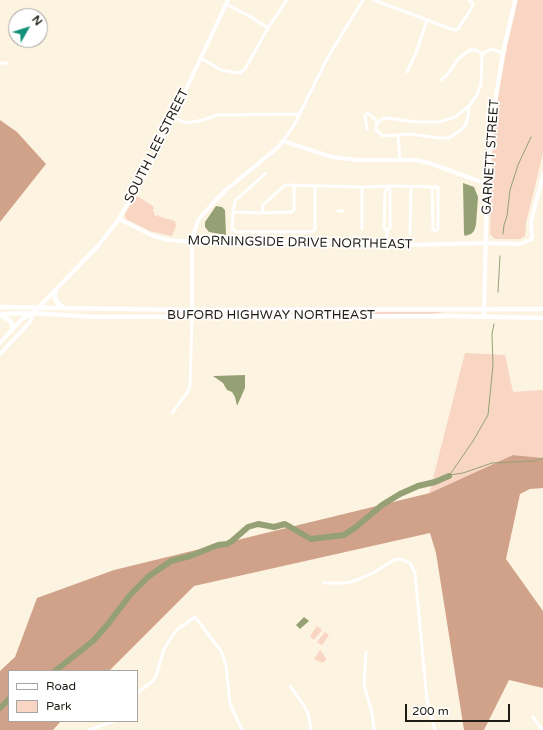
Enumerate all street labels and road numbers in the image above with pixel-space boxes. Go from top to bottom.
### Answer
street label: SOUTH LEE STREET [121,86,193,206]
street label: GARNETT STREET [479,99,503,215]
street label: MORNINGSIDE DRIVE NORTHEAST [187,233,413,253]
street label: BUFORD HIGHWAY NORTHEAST [167,308,375,324]

